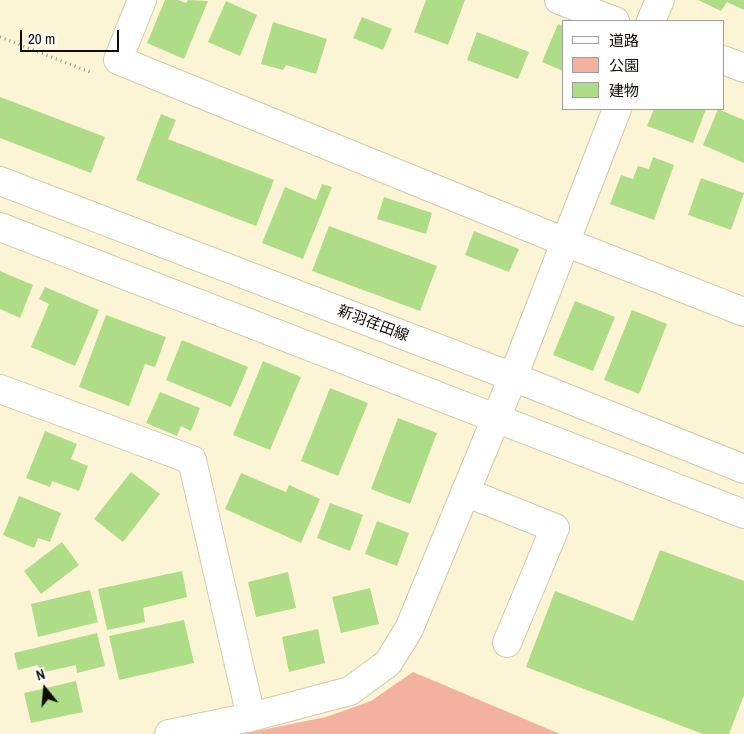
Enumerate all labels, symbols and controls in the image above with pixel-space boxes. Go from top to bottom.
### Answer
scale bar [22,20,121,52]
legend [562,20,724,110]
text: 20 m [28,28,55,49]
text: 道路 [609,30,639,51]
text: 公園 [609,55,639,76]
text: 建物 [609,80,639,101]
street label: 新羽荏田線 [335,302,411,346]
north arrow [20,664,70,714]
text: N [34,665,47,684]

